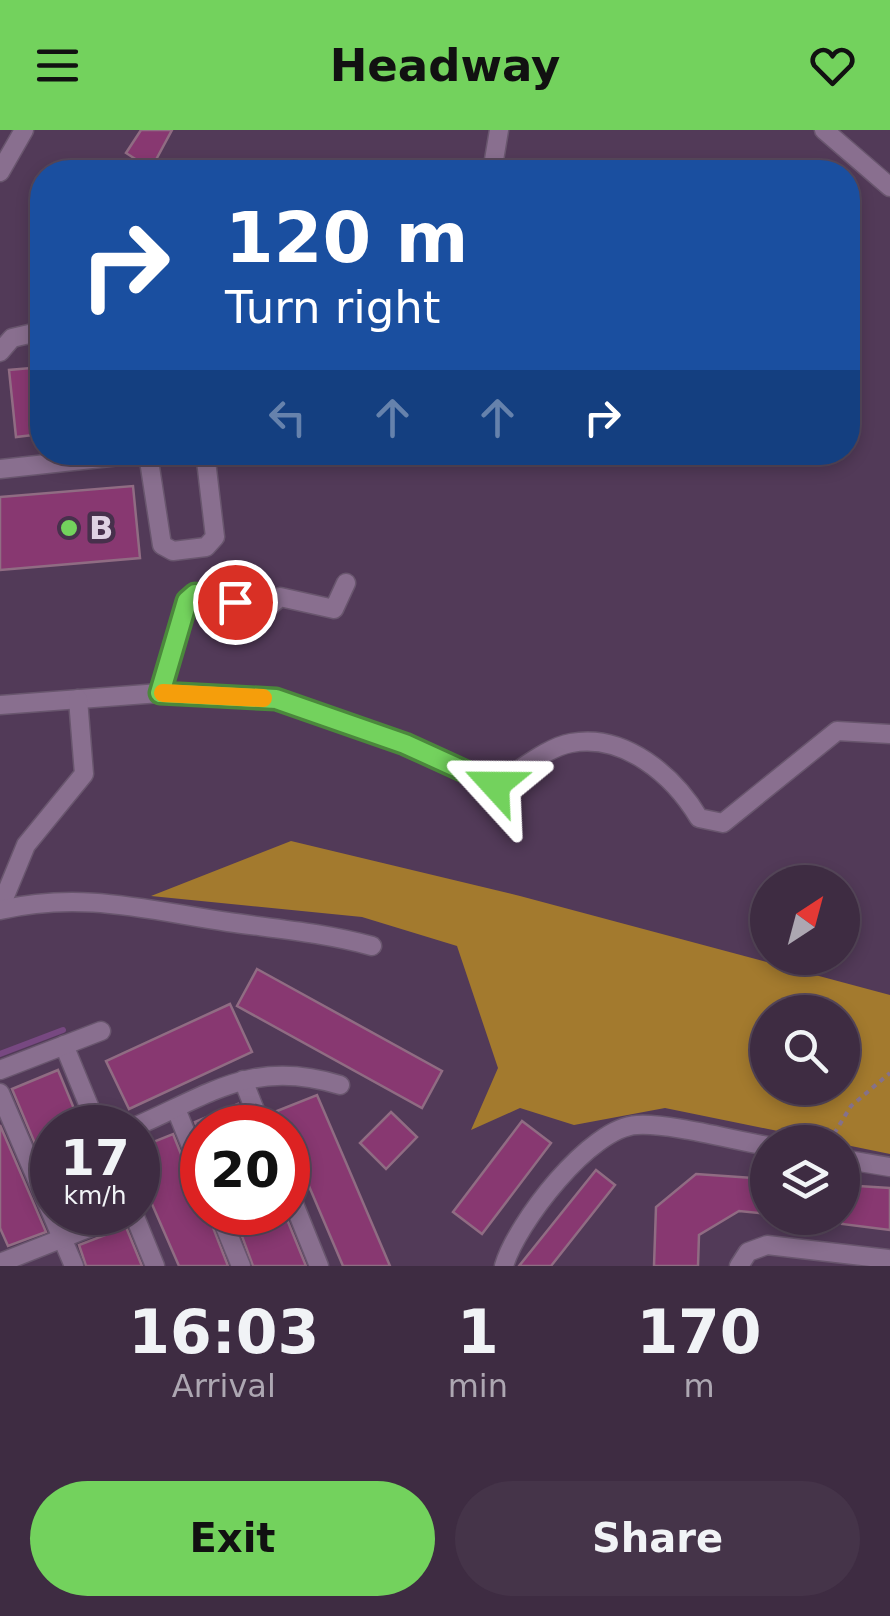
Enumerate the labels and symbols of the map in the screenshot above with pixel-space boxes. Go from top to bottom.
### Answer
place label: B [89,509,113,547]
marker: B [58,517,80,539]
pin [193,560,278,645]
position arrow [443,733,547,837]
north arrow [750,865,860,975]
speed limit sign: 20 [180,1105,310,1235]

